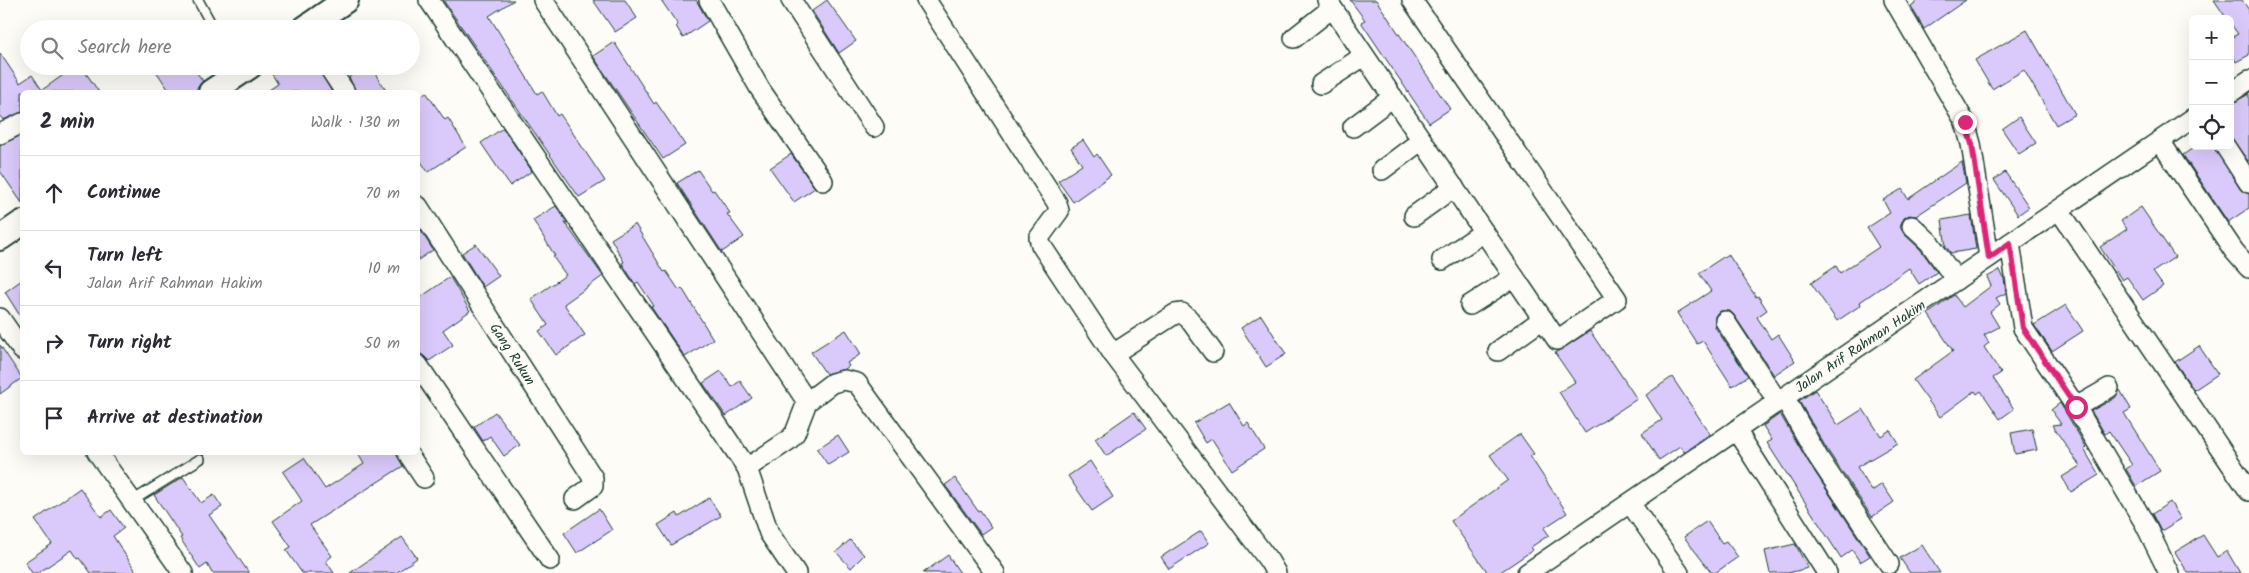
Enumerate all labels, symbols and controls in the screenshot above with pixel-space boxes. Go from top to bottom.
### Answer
map controls [2189,15,2234,150]
button: + [2189,15,2234,60]
search box [20,20,420,75]
text: Search here [78,33,172,63]
icon: search [38,34,66,62]
button: − [2189,60,2234,105]
button: locate [2189,105,2234,150]
text: 2 min [40,106,95,139]
text: Walk · 130 m [311,110,400,135]
route end [1954,111,1977,134]
text: Continue [87,178,160,208]
icon: ahead [40,179,68,207]
text: 70 m [365,181,400,206]
text: Turn left [87,241,162,271]
icon: left [40,254,68,282]
text: 10 m [368,256,400,281]
text: Jalan Arif Rahman Hakim [87,271,263,296]
street label: Jalan Arif Rahman Hakim [1791,295,1930,399]
street label: Gang Rukun [484,319,541,390]
text: Turn right [87,328,172,358]
icon: right [40,329,68,357]
text: 50 m [364,331,400,356]
route start [2065,396,2088,419]
text: Arrive at destination [87,403,263,433]
icon: arrive [40,404,68,432]

